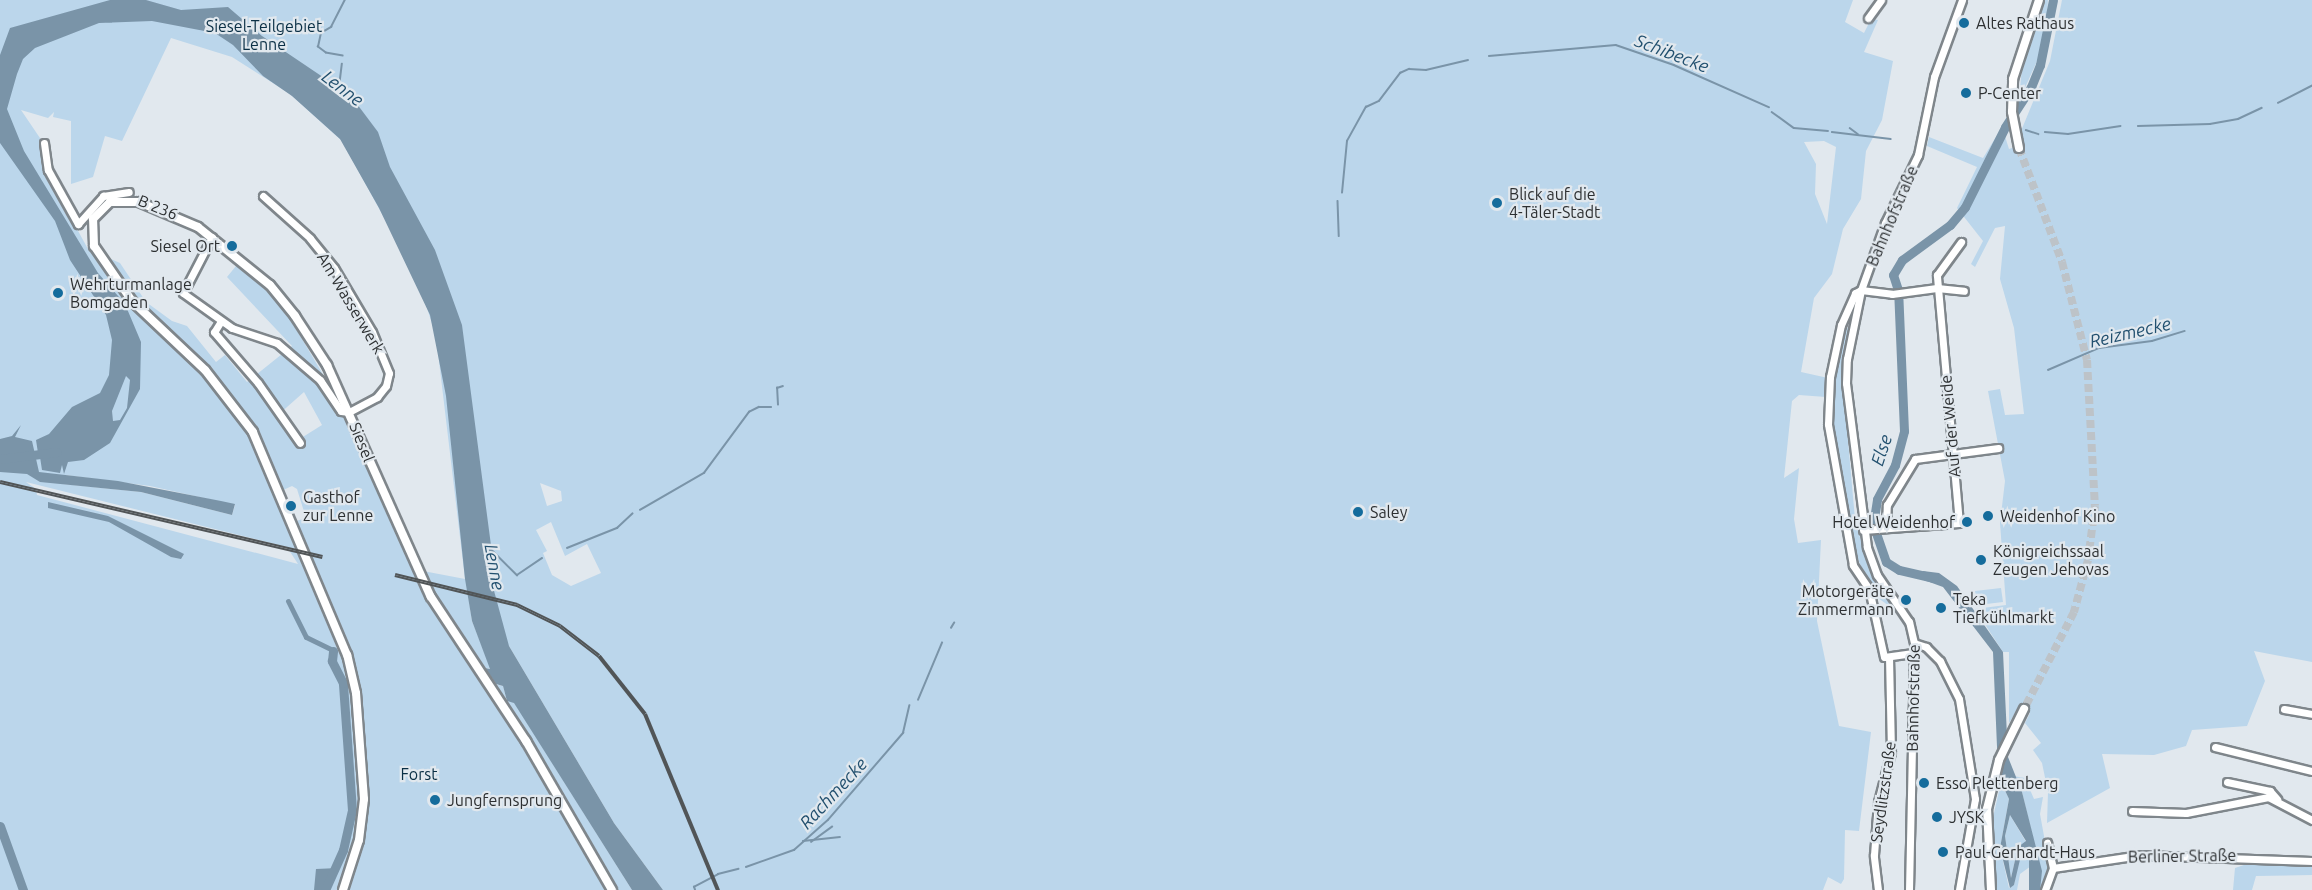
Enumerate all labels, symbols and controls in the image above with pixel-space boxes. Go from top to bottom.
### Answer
place label: Altes Rathaus [1976,13,2074,33]
park label: Siesel-Teilgebiet Lenne [206,16,322,54]
marker: Altes Rathaus [1957,16,1971,30]
water label: Schibecke [1632,29,1712,77]
water label: Lenne [318,65,368,111]
place label: P-Center [1978,83,2041,103]
marker: P-Center [1959,86,1973,100]
street label: Bahnhofstraße [1862,163,1922,269]
place label: Blick auf die 4-Täler-Stadt [1509,184,1600,222]
street label: B 236 [135,190,181,224]
marker: Blick auf die 4-Täler-Stadt [1490,196,1504,210]
place label: Siesel Ort [150,236,220,256]
marker: Siesel Ort [225,239,239,253]
street label: Am Wasserwerk [313,249,389,357]
place label: Wehrturmanlage Bomgaden [70,274,192,312]
marker: Wehrturmanlage Bomgaden [51,286,65,300]
water label: Reizmecke [2087,312,2173,352]
street label: Auf der Weide [1936,374,1964,478]
street label: Siesel [345,419,379,465]
water label: Else [1866,432,1896,468]
place label: Gasthof zur Lenne [303,487,373,525]
marker: Gasthof zur Lenne [284,499,298,513]
place label: Saley [1370,502,1407,522]
marker: Saley [1351,505,1365,519]
place label: Weidenhof Kino [2000,506,2115,526]
marker: Weidenhof Kino [1981,509,1995,523]
place label: Hotel Weidenhof [1832,512,1955,532]
marker: Hotel Weidenhof [1960,515,1974,529]
place label: Königreichssaal Zeugen Jehovas [1993,541,2109,579]
water label: Lenne [480,542,510,592]
marker: Königreichssaal Zeugen Jehovas [1974,553,1988,567]
place label: Motorgeräte Zimmermann [1798,581,1894,619]
place label: Teka Tiefkühlmarkt [1953,589,2054,627]
marker: Motorgeräte Zimmermann [1899,593,1913,607]
marker: Teka Tiefkühlmarkt [1934,601,1948,615]
street label: Bahnhofstraße [1902,644,1924,752]
street label: Seydlitzstraße [1866,740,1900,844]
water label: Rachmecke [795,753,871,833]
park label: Forst [400,764,438,784]
place label: Esso Plettenberg [1936,773,2058,793]
marker: Esso Plettenberg [1917,776,1931,790]
place label: Jungfernsprung [447,790,562,810]
marker: Jungfernsprung [428,793,442,807]
place label: JYSK [1949,807,1984,827]
marker: JYSK [1930,810,1944,824]
place label: Paul-Gerhardt-Haus [1955,842,2095,862]
marker: Paul-Gerhardt-Haus [1936,845,1950,859]
street label: Berliner Straße [2128,845,2236,867]

